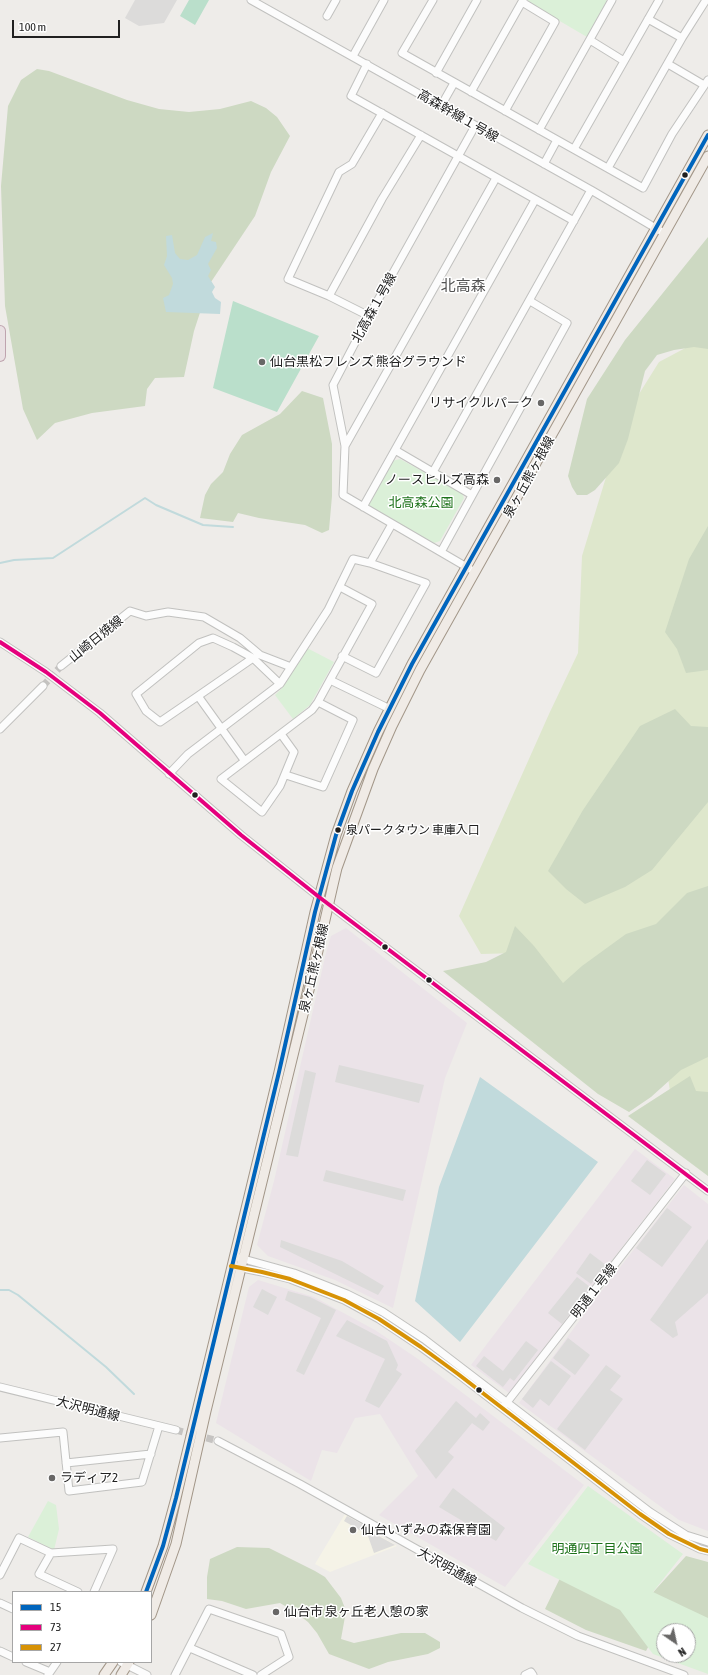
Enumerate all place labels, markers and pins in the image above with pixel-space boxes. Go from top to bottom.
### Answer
unlabelled marker [680,170,690,180]
place label: 仙台黒松フレンズ 熊谷グラウンド [270,354,467,370]
marker: 仙台黒松フレンズ 熊谷グラウンド [257,357,267,367]
place label: リサイクルパーク [429,395,533,411]
marker: リサイクルパーク [536,398,546,408]
place label: ノースヒルズ高森 [385,472,489,488]
marker: ノースヒルズ高森 [492,475,502,485]
unlabelled marker [190,790,200,800]
place label: 泉パークタウン 車庫入口 [346,823,480,837]
marker: 泉パークタウン 車庫入口 [333,825,343,835]
unlabelled marker [380,942,390,952]
unlabelled marker [424,975,434,985]
unlabelled marker [474,1385,484,1395]
place label: ラディア2 [60,1470,118,1486]
marker: ラディア2 [47,1473,57,1483]
place label: 仙台いずみの森保育園 [361,1522,491,1538]
marker: 仙台いずみの森保育園 [348,1525,358,1535]
place label: 仙台市 泉ヶ丘老人憩の家 [284,1604,429,1620]
marker: 仙台市 泉ヶ丘老人憩の家 [271,1607,281,1617]

